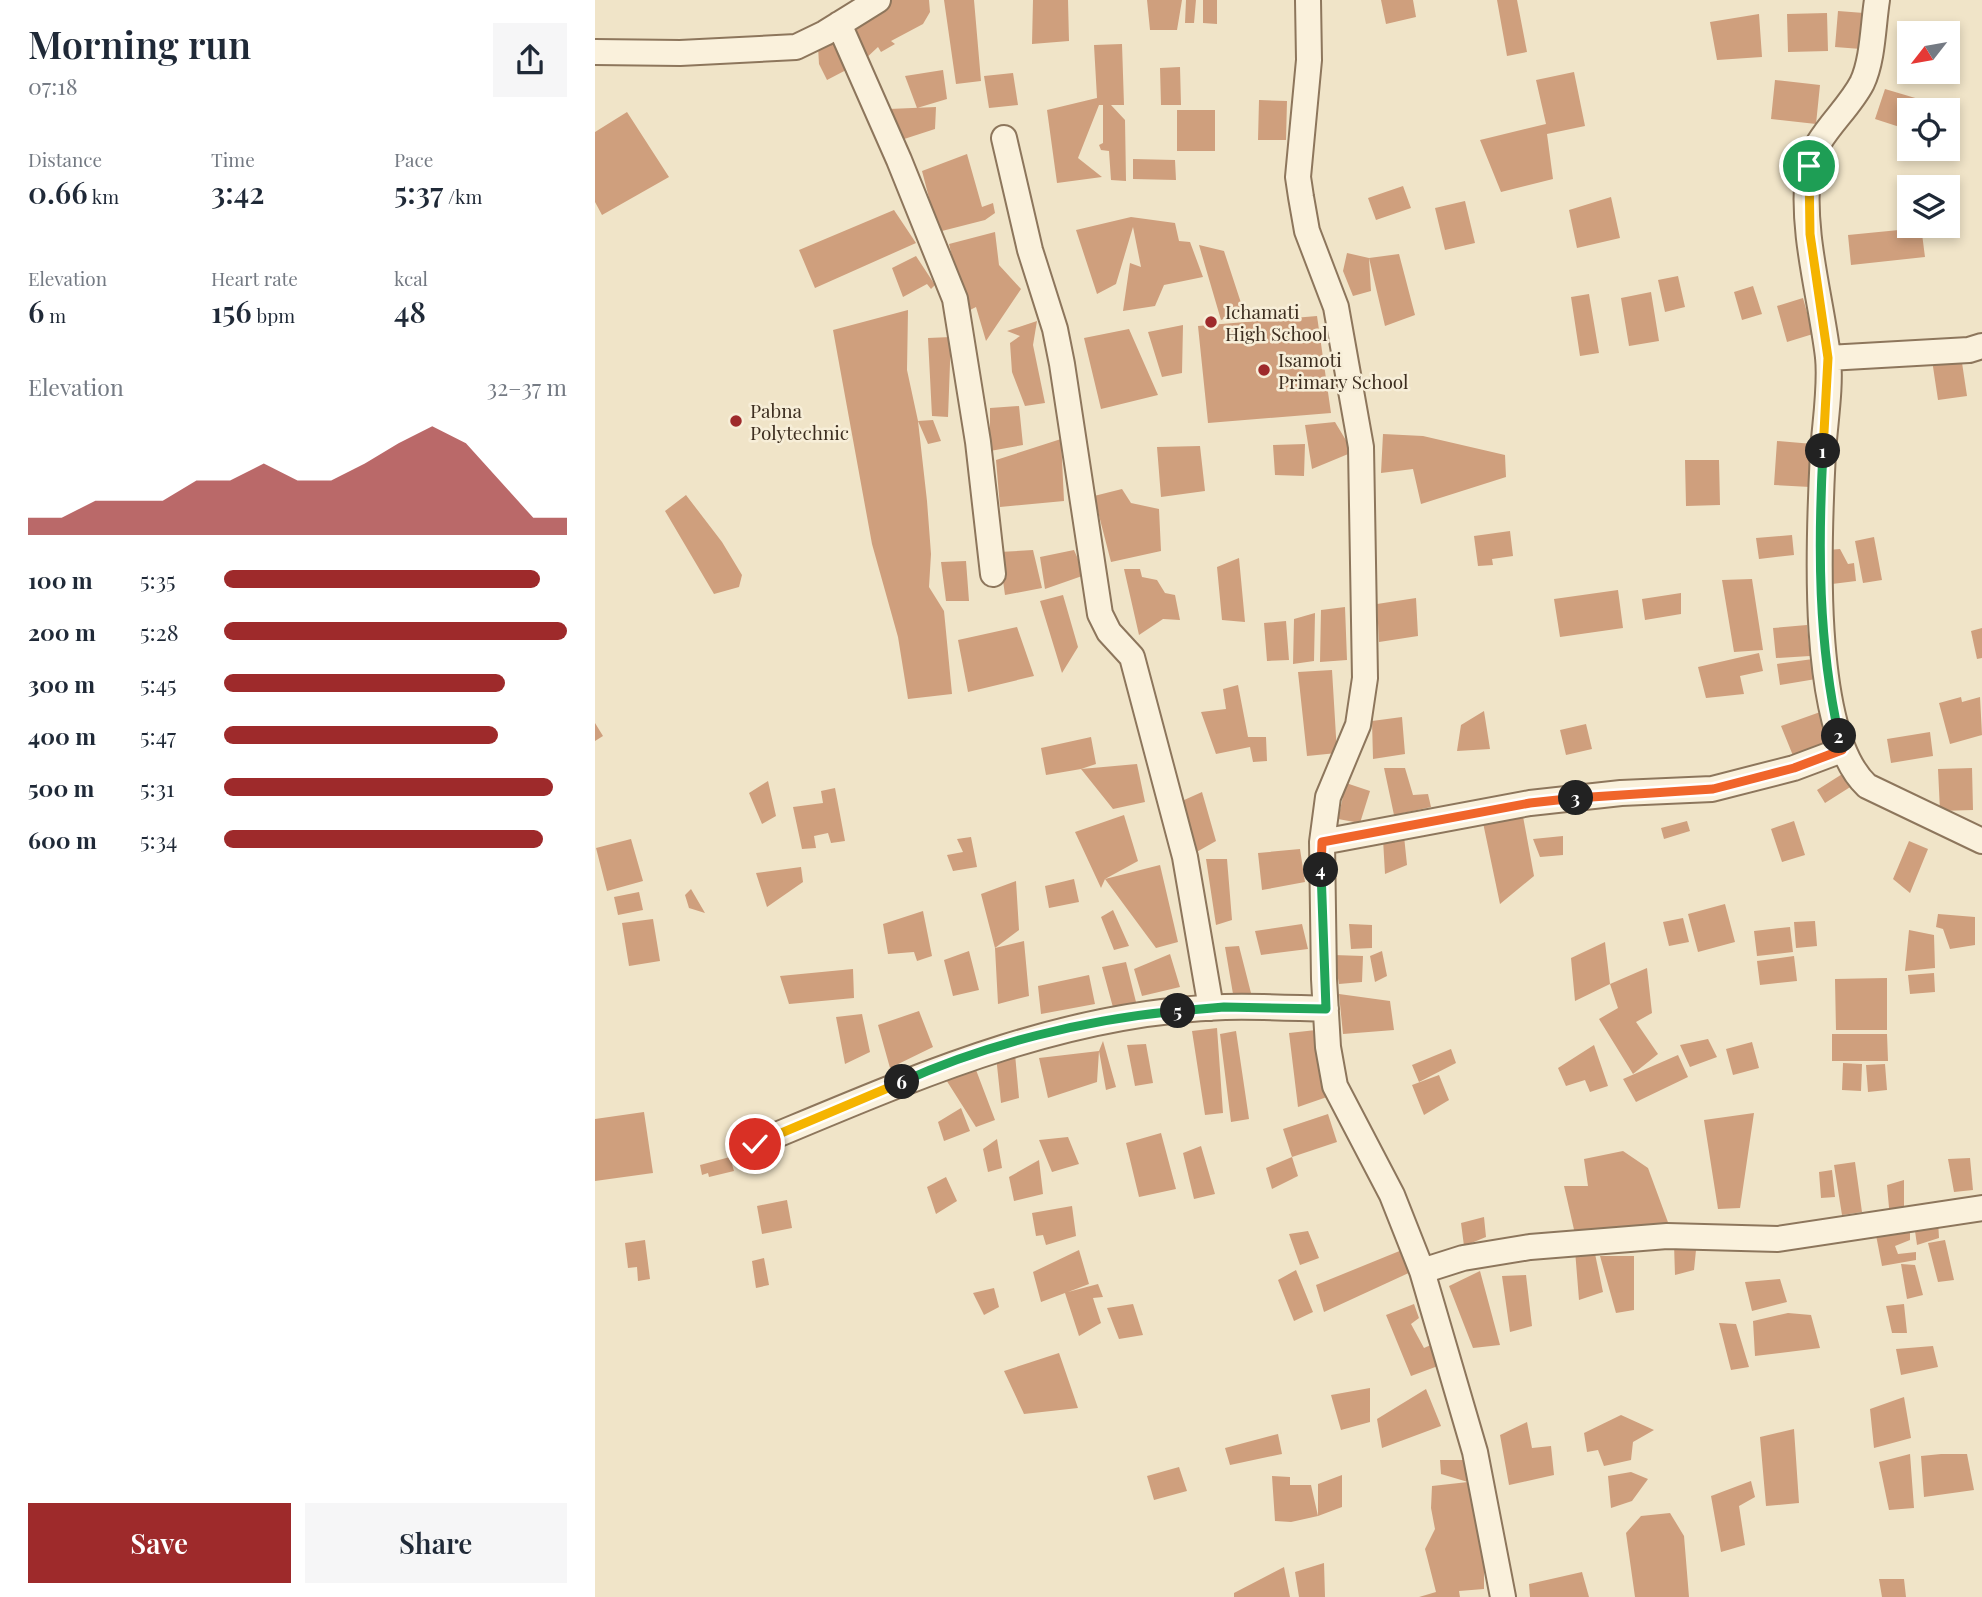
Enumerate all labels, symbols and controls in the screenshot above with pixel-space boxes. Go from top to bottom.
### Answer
text: Morning run [28,18,251,69]
north arrow [1897,21,1960,84]
map controls [1897,21,1960,238]
button: share [493,23,567,97]
text: 07:18 [28,70,78,101]
button: locate [1897,98,1960,161]
pin [1779,136,1839,196]
text: Distance [28,146,102,172]
text: Time [211,146,255,172]
text: Pace [394,146,433,172]
icon: arrive [1790,147,1828,185]
text: 0.66 [28,172,88,212]
text: 3:42 [211,172,264,212]
text: 5:37 [394,172,443,212]
button: layers [1897,175,1960,238]
text: km [88,183,119,209]
text: /km [443,183,482,209]
text: Elevation [28,265,107,291]
text: Heart rate [211,265,298,291]
text: kcal [394,265,428,291]
text: 6 [28,291,44,331]
text: 156 [211,291,252,331]
text: 48 [394,291,426,331]
place label: Ichamati High School [1225,298,1328,346]
text: m [44,302,66,328]
text: bpm [252,302,295,328]
marker: Ichamati High School [1203,314,1219,330]
place label: Isamoti Primary School [1278,346,1409,394]
marker: Isamoti Primary School [1256,362,1272,378]
text: Elevation [28,371,124,402]
text: 32–37 m [487,371,567,402]
place label: Pabna Polytechnic [750,397,849,445]
marker: Pabna Polytechnic [728,413,744,429]
pin: 1 [1805,434,1841,468]
text: 1 [1819,437,1826,463]
text: 100 m [28,564,93,595]
text: 5:35 [140,564,176,595]
text: 200 m [28,616,96,647]
text: 5:28 [140,616,179,647]
text: 300 m [28,668,95,699]
text: 5:45 [140,668,177,699]
pin: 2 [1821,718,1857,754]
text: 400 m [28,720,96,751]
text: 5:47 [140,720,176,751]
text: 2 [1834,722,1843,748]
text: 500 m [28,772,94,803]
text: 5:31 [140,772,175,803]
pin: 3 [1559,780,1593,816]
text: 3 [1571,784,1580,810]
text: 600 m [28,824,97,855]
text: 5:34 [140,824,177,855]
pin: 4 [1303,852,1339,888]
text: 4 [1315,856,1326,882]
pin: 5 [1161,993,1195,1028]
text: 5 [1173,997,1182,1023]
pin: 6 [885,1064,919,1100]
text: 6 [896,1068,907,1094]
pin [725,1114,785,1174]
icon: check [736,1125,774,1163]
button: Save [28,1503,291,1583]
button: Share [305,1503,567,1583]

